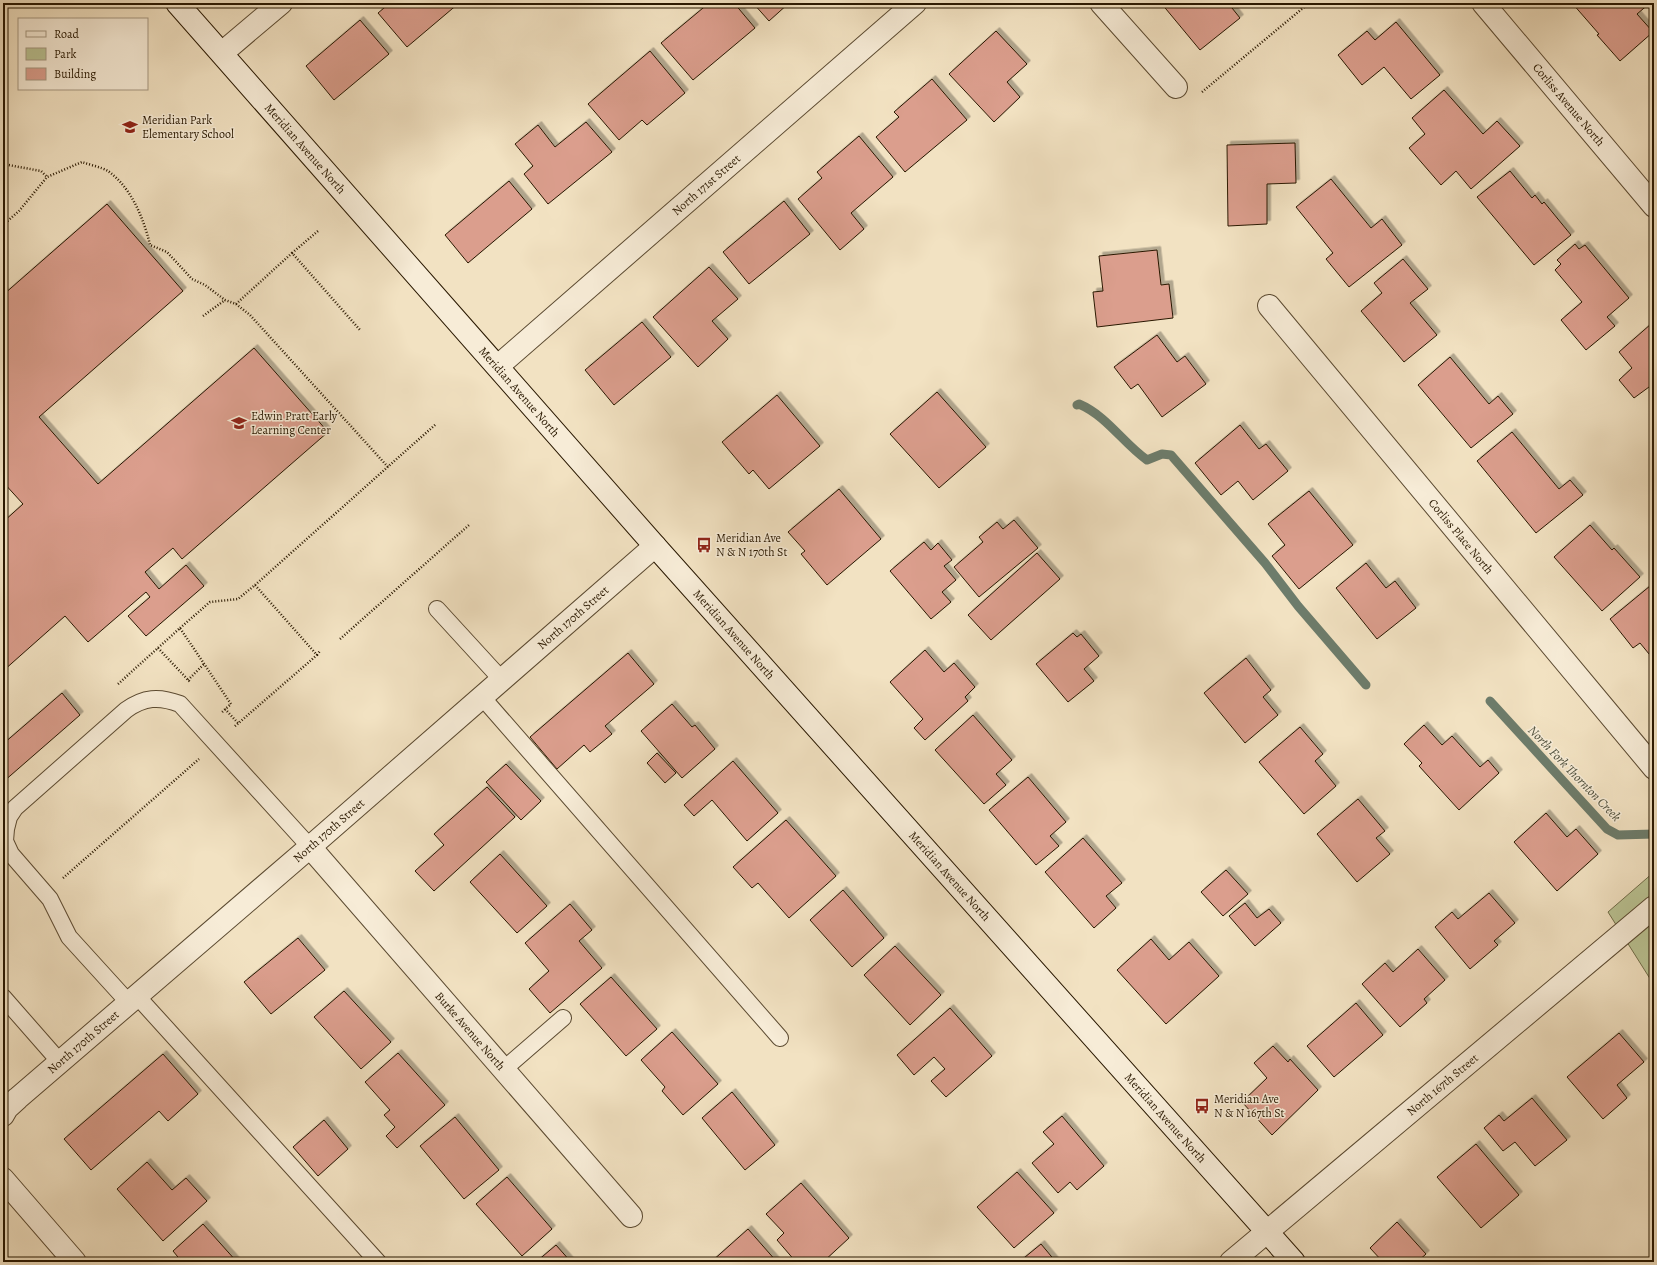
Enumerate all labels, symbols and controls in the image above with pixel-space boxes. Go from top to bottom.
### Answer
legend [18,18,148,90]
text: Road [54,26,80,42]
text: Park [54,46,77,62]
street label: Corliss Avenue North [1529,60,1609,150]
text: Building [54,66,96,82]
street label: Meridian Avenue North [261,100,350,198]
place label: Meridian Park Elementary School [142,112,234,142]
school or university icon: Meridian Park Elementary School [121,118,139,136]
street label: North 171st Street [669,151,744,219]
street label: Meridian Avenue North [475,343,564,441]
place label: Edwin Pratt Early Learning Center [251,408,338,438]
school or university icon: Edwin Pratt Early Learning Center [230,414,248,432]
street label: Corliss Place North [1425,495,1497,578]
place label: Meridian Ave N & N 170th St [716,530,787,560]
bus stop icon: Meridian Ave N & N 170th St [695,536,713,554]
street label: North 170th Street [534,582,612,653]
street label: Meridian Avenue North [690,586,779,683]
water label: North Fork Thornton Creek [1524,722,1625,825]
street label: North 170th Street [290,795,368,866]
street label: Meridian Avenue North [905,828,994,925]
street label: Burke Avenue North [432,988,509,1074]
street label: North 170th Street [44,1007,123,1077]
street label: North 167th Street [1403,1050,1482,1119]
street label: Meridian Avenue North [1121,1070,1210,1167]
place label: Meridian Ave N & N 167th St [1214,1091,1285,1121]
bus stop icon: Meridian Ave N & N 167th St [1193,1097,1211,1115]

